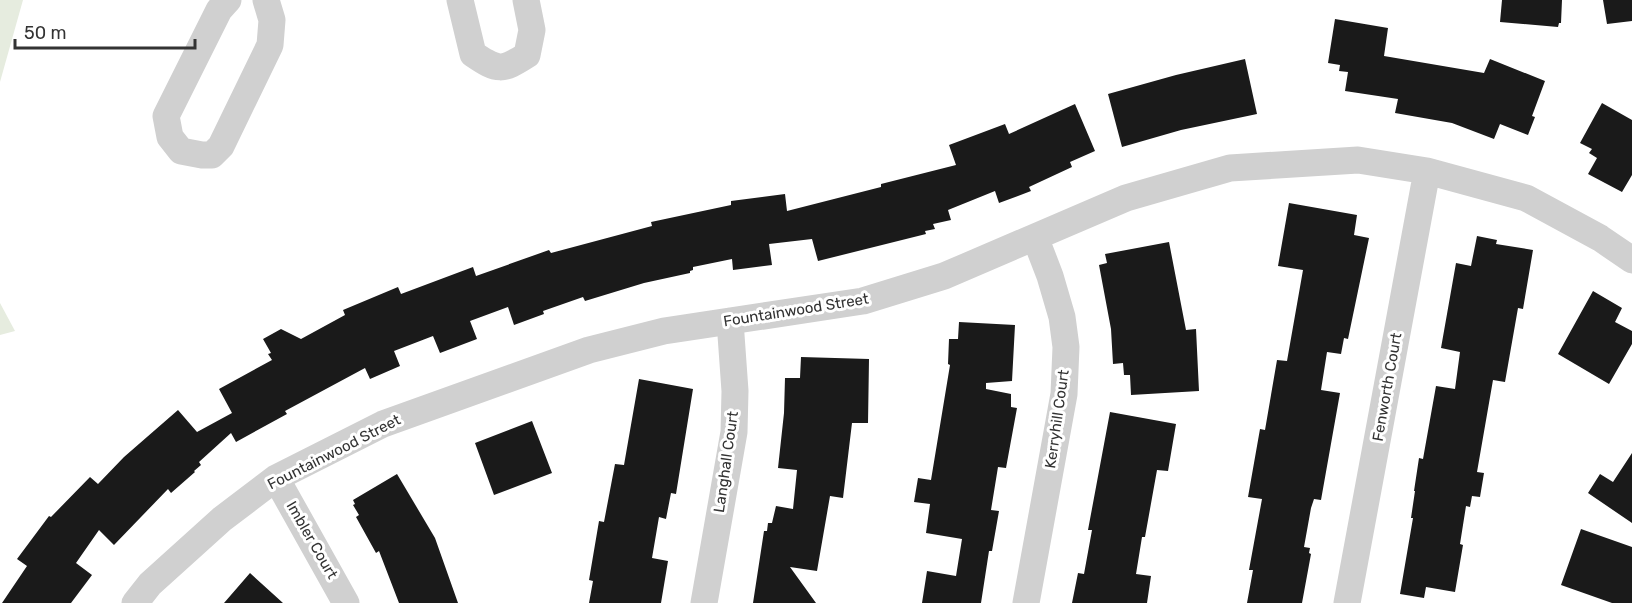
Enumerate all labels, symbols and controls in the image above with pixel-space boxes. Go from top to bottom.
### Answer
scale bar [15,12,195,50]
text: 50 m [24,22,67,44]
street label: Fountainwood Street [722,290,870,330]
street label: Fenworth Court [1369,331,1405,443]
street label: Kerryhill Court [1041,368,1073,470]
street label: Langhall Court [710,410,742,514]
street label: Fountainwood Street [264,411,404,493]
street label: Imbler Court [283,498,342,582]

